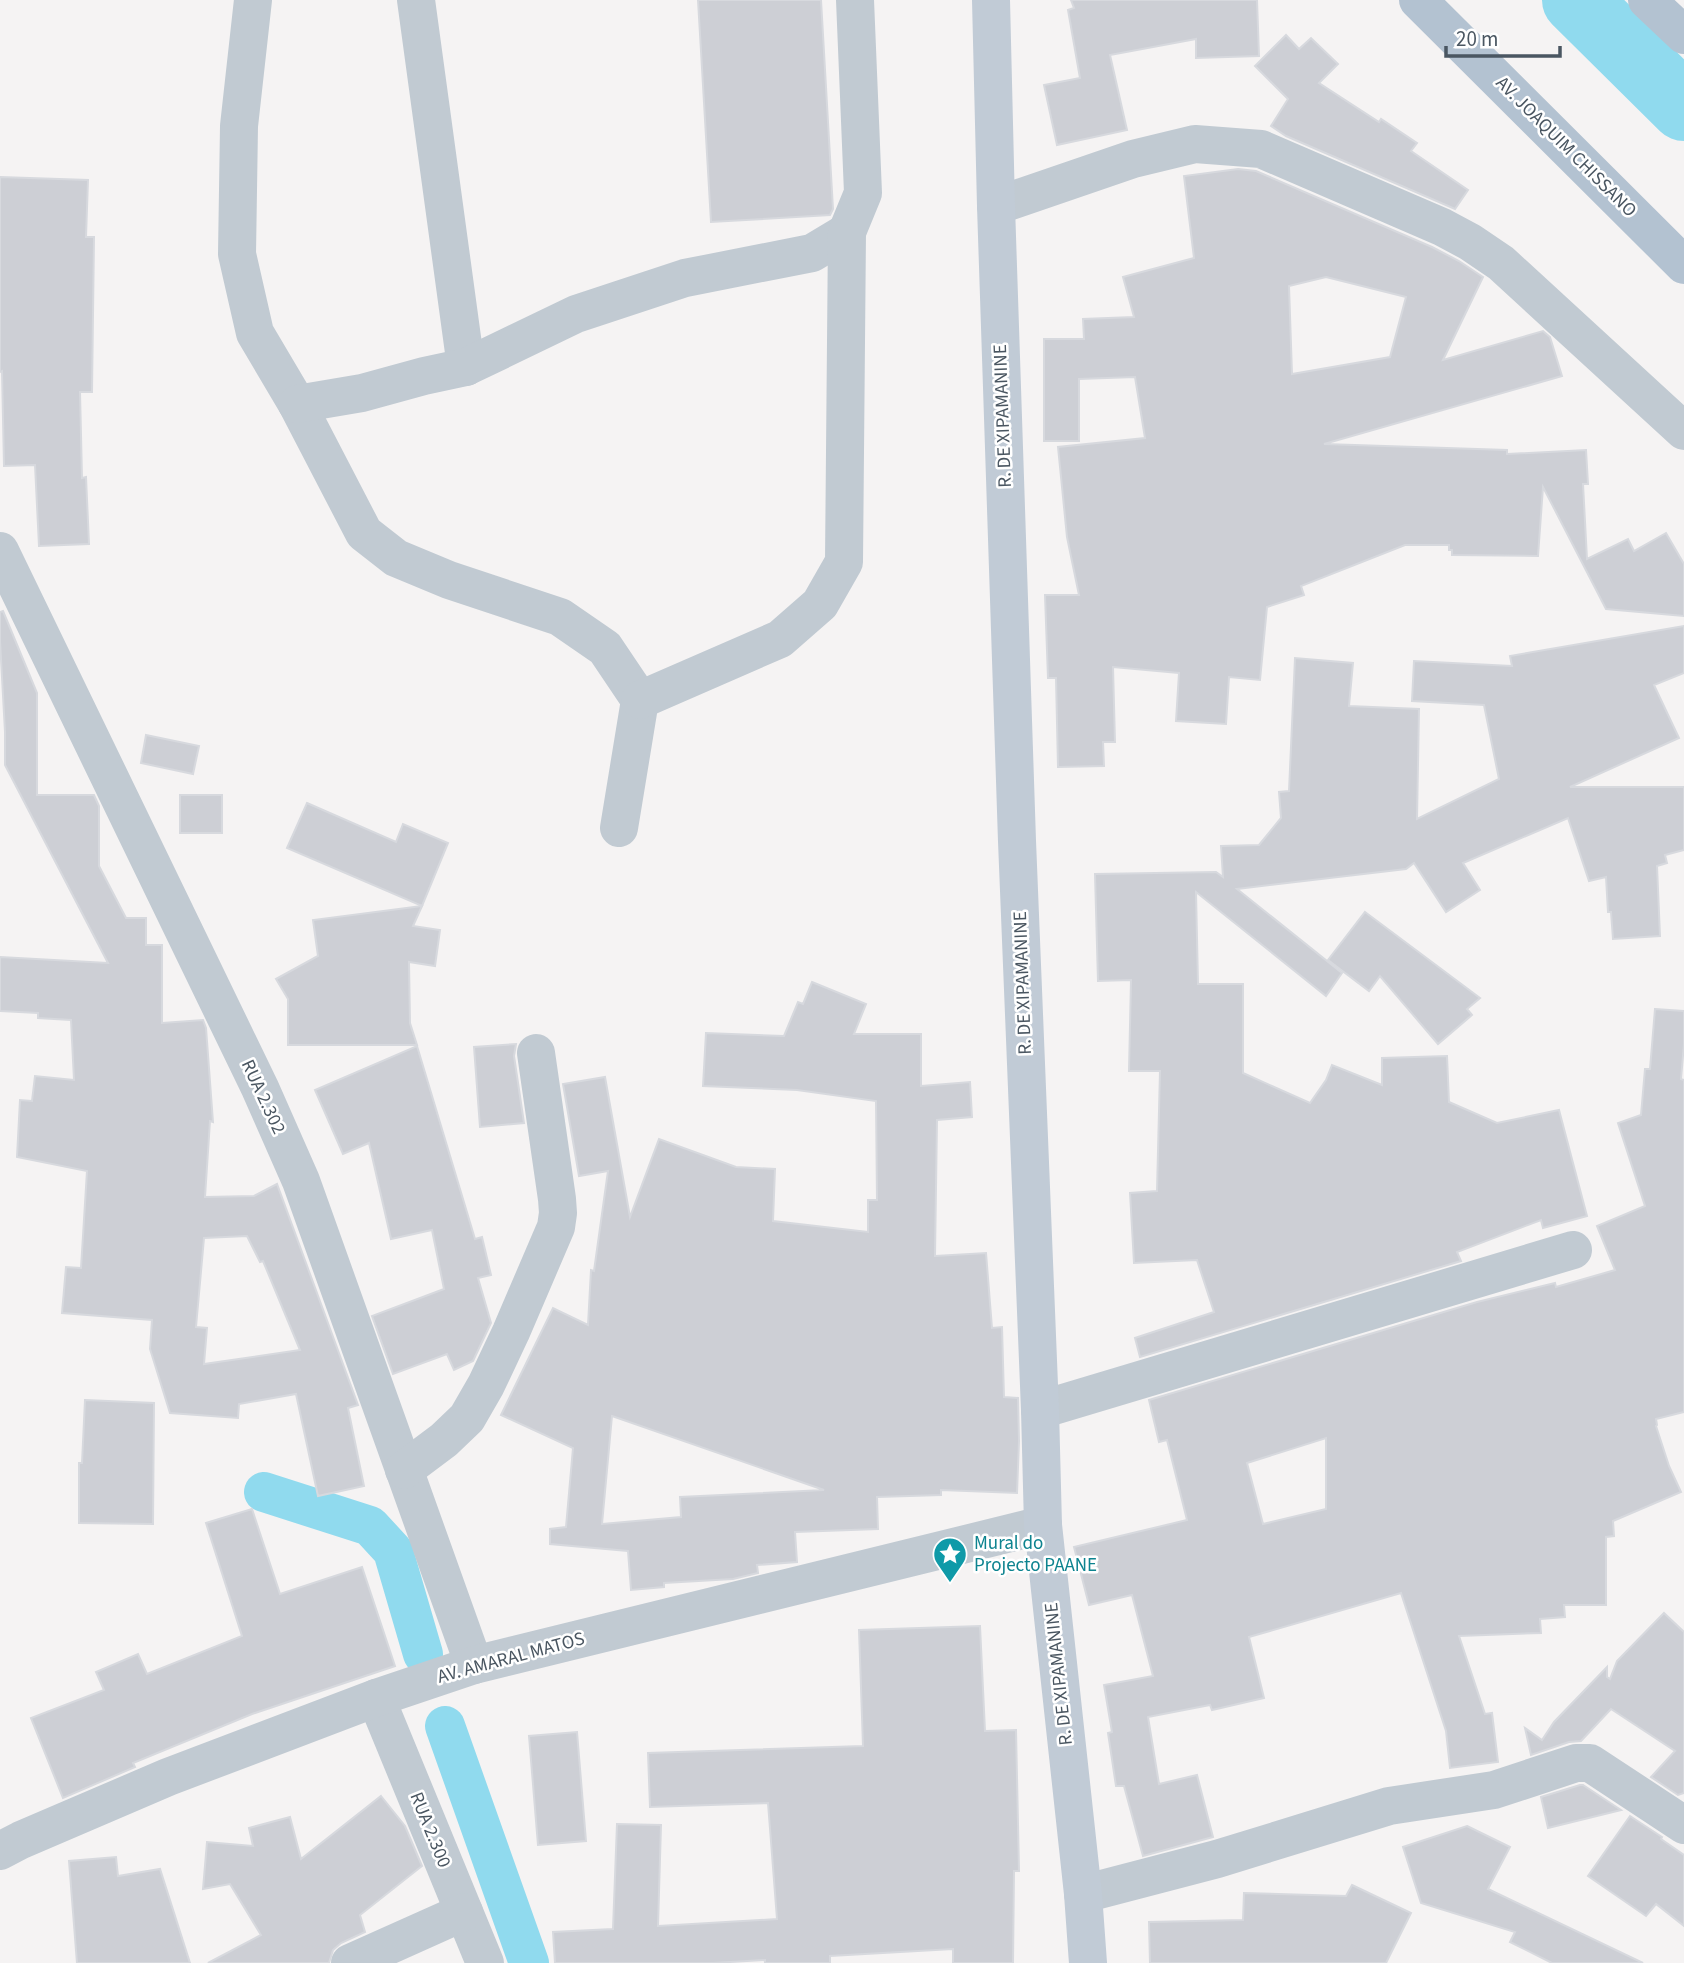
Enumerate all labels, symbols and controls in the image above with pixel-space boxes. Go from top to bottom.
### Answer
scale bar [1446,14,1560,58]
text: 20 m [1456,24,1498,54]
street label: AV. JOAQUIM CHISSANO [1489,70,1643,224]
street label: R. DE XIPAMANINE [987,344,1019,488]
street label: R. DE XIPAMANINE [1007,911,1039,1055]
street label: RUA 2.302 [234,1055,292,1139]
place label: Mural do Projecto PAANE [974,1530,1097,1579]
place icon: Mural do Projecto PAANE [931,1535,969,1584]
street label: R. DE XIPAMANINE [1038,1601,1080,1747]
street label: AV. AMARAL MATOS [434,1625,588,1691]
street label: RUA 2.300 [403,1788,457,1872]

